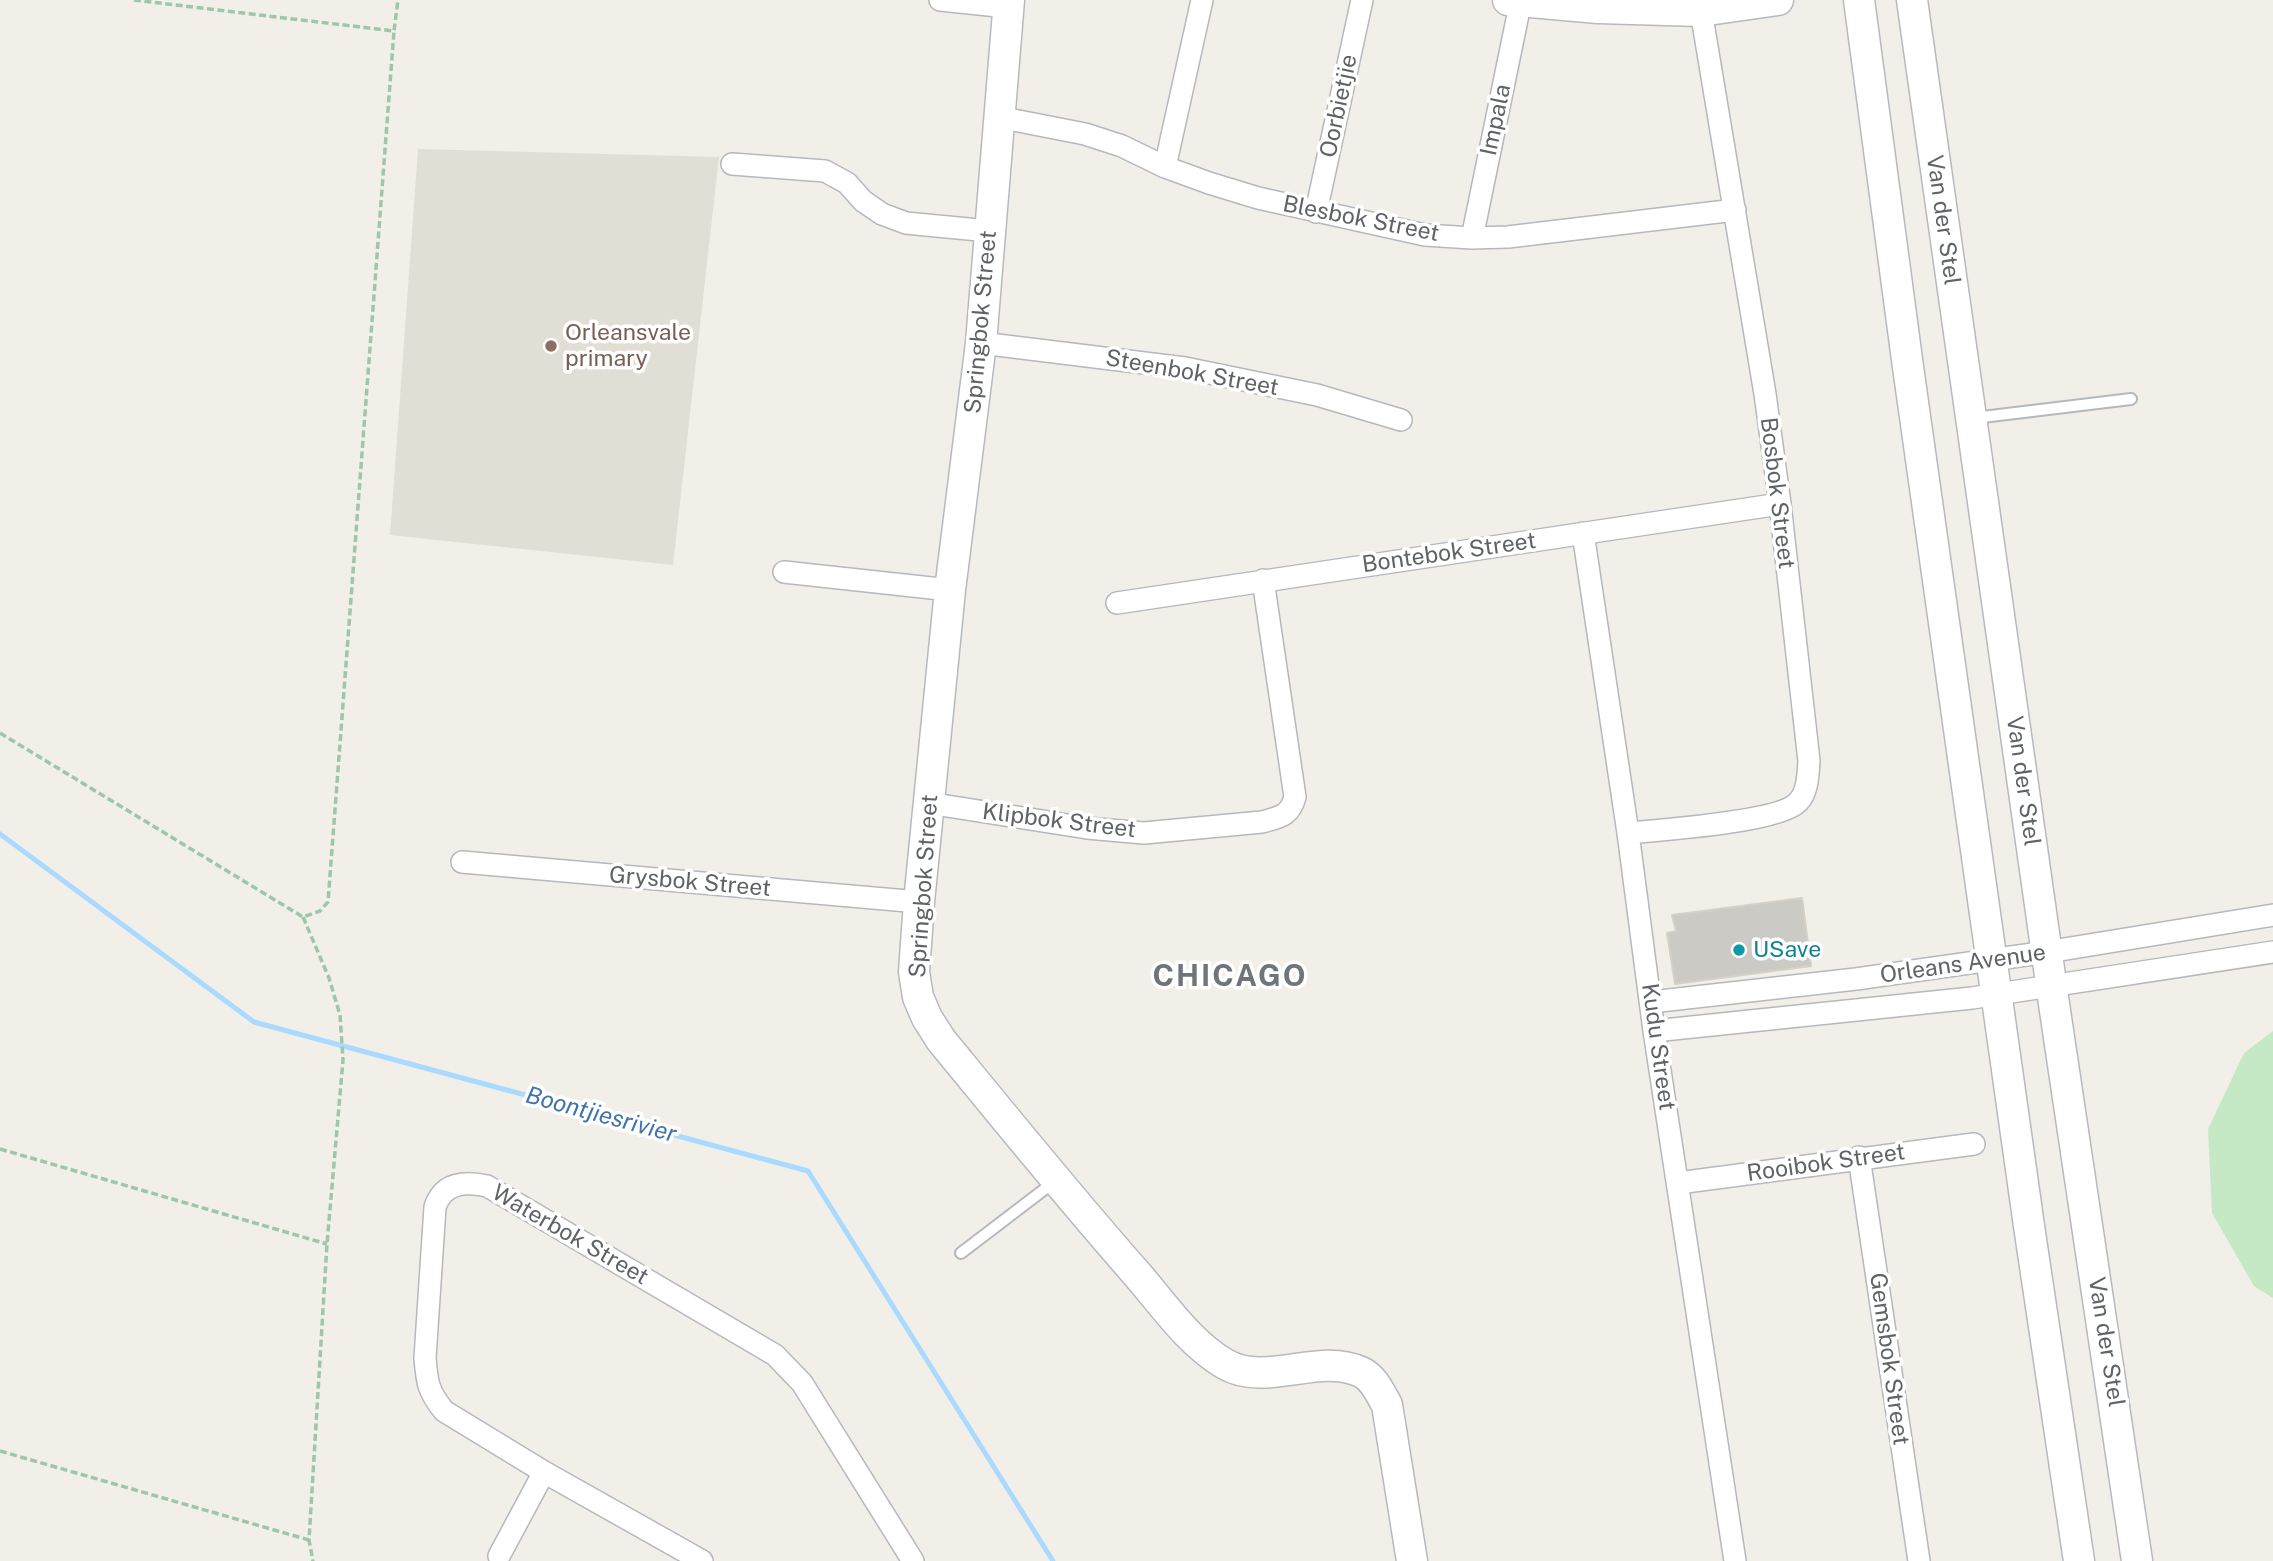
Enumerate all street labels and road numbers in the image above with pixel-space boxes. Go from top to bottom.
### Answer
street label: Oorbietjie [1315,52,1363,160]
street label: Impala [1475,82,1517,158]
street label: Van der Stel [1920,153,1966,287]
street label: Blesbok Street [1280,190,1442,248]
street label: Springbok Street [959,229,1003,415]
street label: Steenbok Street [1103,344,1281,402]
street label: Bosbok Street [1754,416,1800,570]
street label: Bontebok Street [1360,527,1538,579]
street label: Van der Stel [2000,714,2046,848]
street label: Springbok Street [904,793,944,979]
street label: Klipbok Street [981,798,1137,844]
street label: Grysbok Street [608,861,772,903]
street label: Orleans Avenue [1878,939,2048,989]
street label: Kudu Street [1635,982,1681,1112]
street label: Rooibok Street [1745,1138,1907,1188]
street label: Waterbok Street [487,1179,653,1291]
street label: Gemsbok Street [1863,1271,1915,1447]
street label: Van der Stel [2082,1275,2130,1409]

